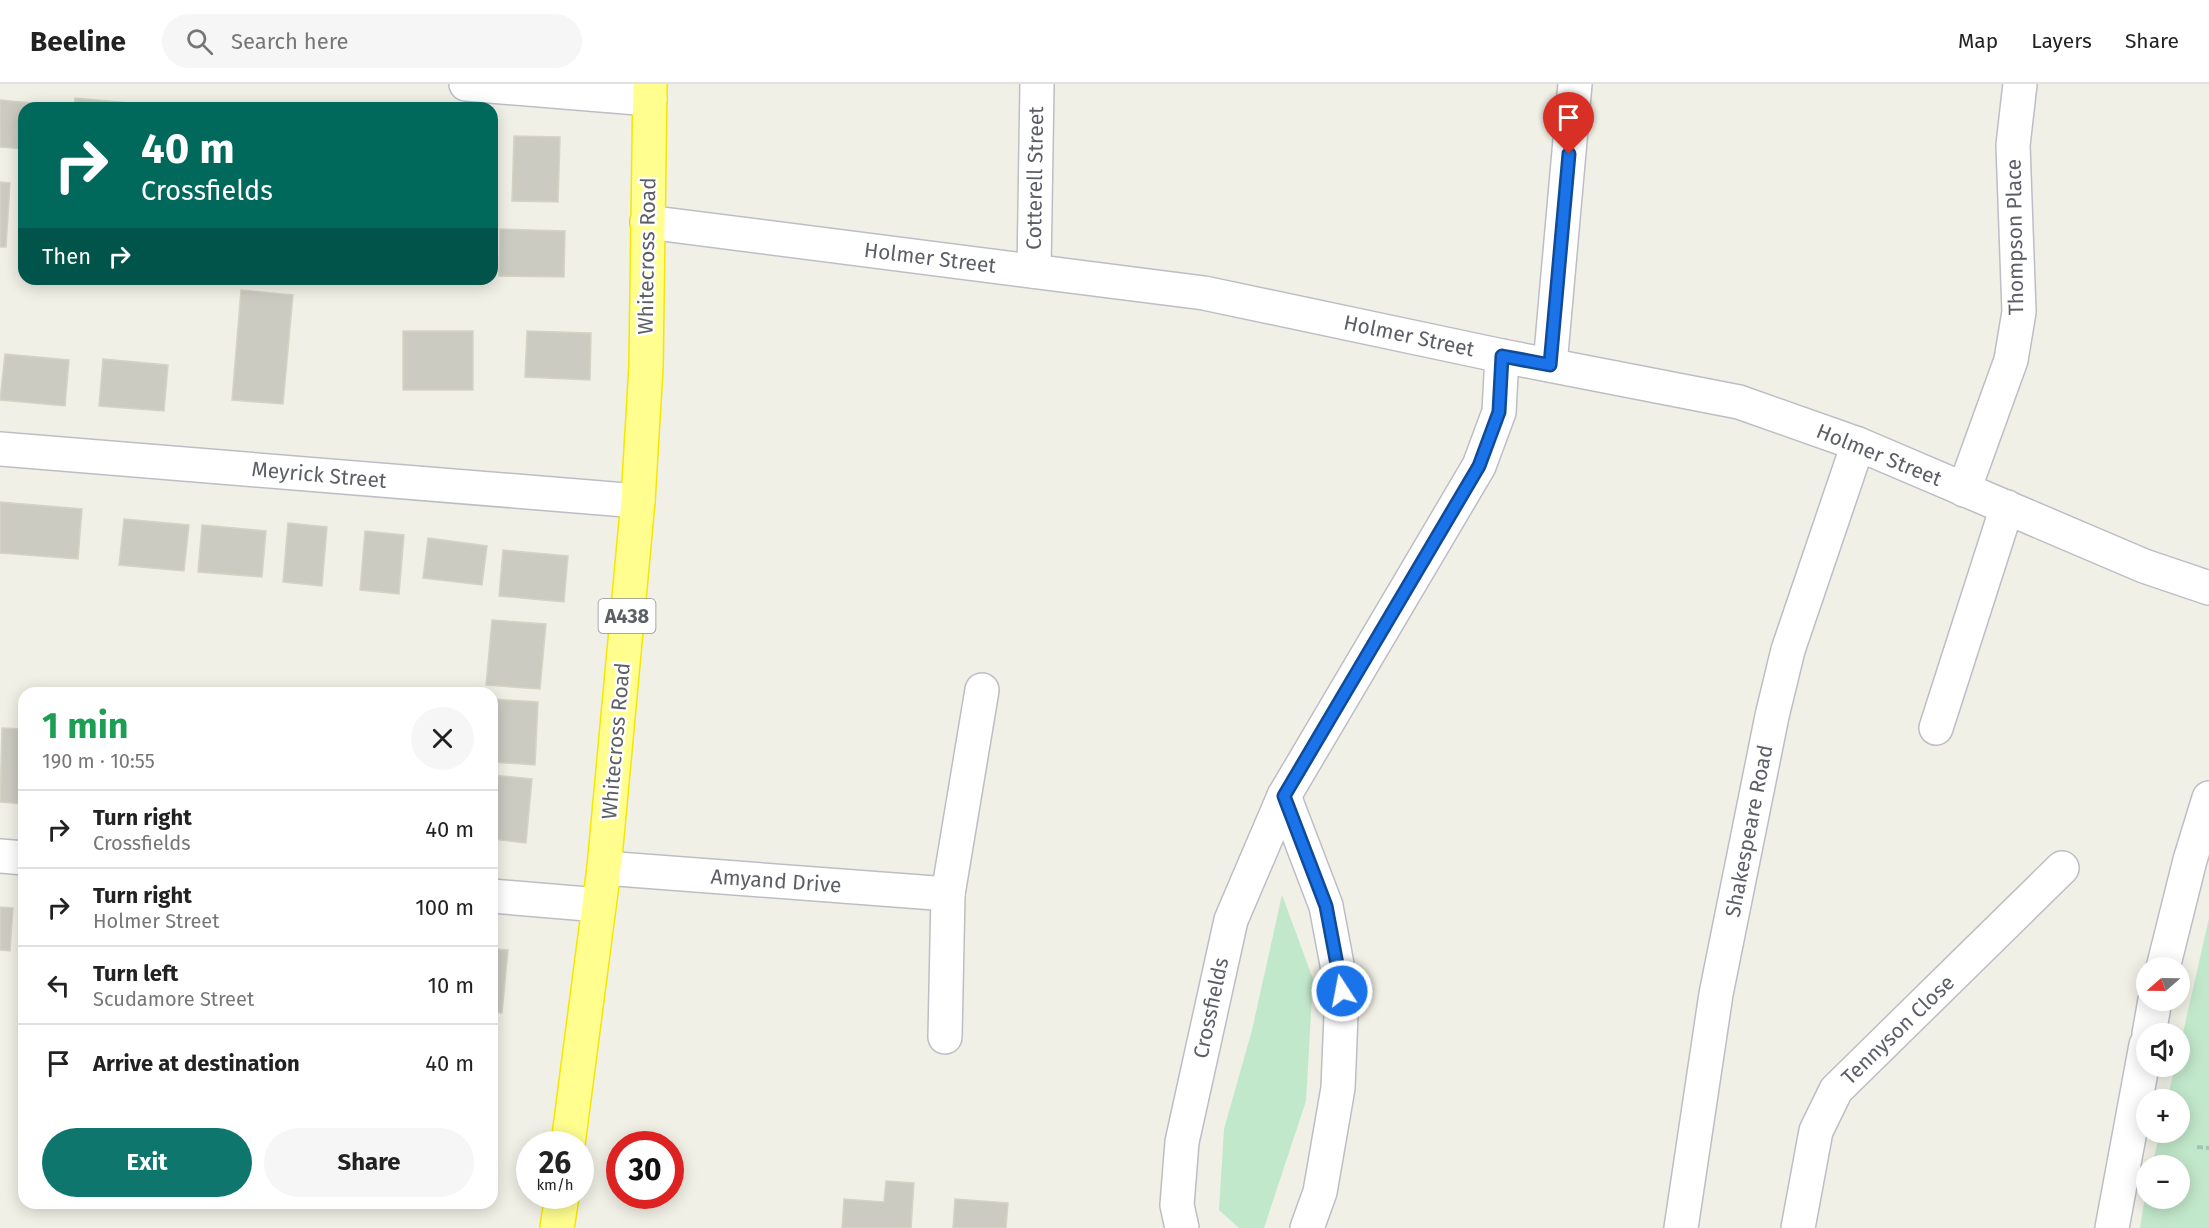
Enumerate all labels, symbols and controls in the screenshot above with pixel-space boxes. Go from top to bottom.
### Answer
search box [162,14,582,68]
text: Beeline [30,25,126,58]
icon: search [183,25,216,58]
text: Search here [231,28,349,55]
text: Map [1958,28,1998,54]
text: Layers [2031,28,2092,54]
text: Share [2125,28,2179,54]
pin [1543,92,1594,154]
icon: arrive [1552,101,1585,134]
street label: Cotterell Street [1021,106,1049,250]
text: 40 m [141,124,235,174]
icon: right [42,126,120,204]
street label: Thompson Place [2001,159,2029,315]
text: Crossfields [141,175,273,207]
street label: Whitecross Road [633,177,661,335]
street label: Holmer Street [863,237,998,279]
icon: right [103,240,136,273]
text: Then [42,243,91,270]
street label: Holmer Street [1341,309,1477,363]
street label: Holmer Street [1813,418,1946,492]
street label: Meyrick Street [250,456,388,494]
road number: A438 [598,599,656,633]
street label: Whitecross Road [596,661,636,821]
text: 1 min [42,704,129,748]
button: close [411,707,474,770]
street label: Shakespeare Road [1720,743,1778,919]
text: 190 m · 10:55 [42,749,155,773]
text: Turn right [93,804,192,831]
icon: right [42,813,75,846]
text: 40 m [425,816,474,843]
text: Crossfields [93,831,191,855]
street label: Amyand Drive [710,863,842,899]
text: Turn right [93,882,192,909]
icon: right [42,891,75,924]
text: 100 m [415,894,474,921]
text: Holmer Street [93,909,219,933]
street label: Crossfields [1188,955,1234,1061]
north arrow [2136,957,2190,1011]
map controls [2136,957,2190,1209]
position arrow [1310,959,1374,1023]
text: Turn left [93,960,178,987]
icon: left [42,969,75,1002]
street label: Tennyson Close [1836,970,1960,1090]
text: 10 m [428,972,474,999]
text: Scudamore Street [93,987,254,1011]
button: sound [2136,1023,2190,1077]
icon: arrive [42,1047,75,1080]
text: Arrive at destination [93,1050,300,1077]
text: 40 m [425,1050,474,1077]
button: + [2136,1089,2190,1143]
button: Exit [42,1128,252,1197]
button: Share [264,1128,474,1197]
speed limit sign: 30 [606,1131,684,1209]
text: 26 [539,1145,571,1181]
button: − [2136,1155,2190,1209]
text: km/h [536,1176,574,1194]

